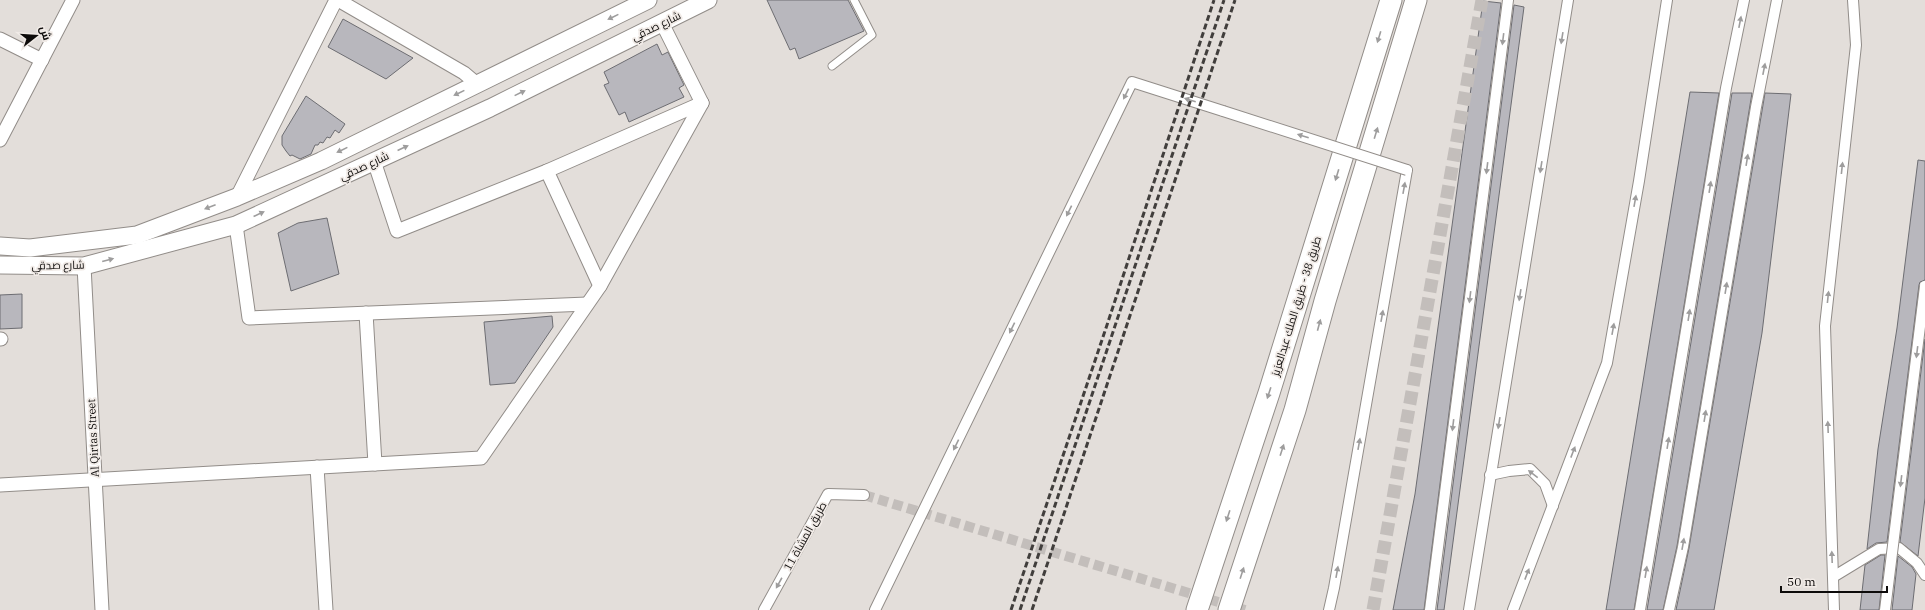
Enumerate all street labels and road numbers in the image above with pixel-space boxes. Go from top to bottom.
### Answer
street label: شارع صدقي [629,8,684,46]
street label: شارع صدقي [337,148,392,185]
street label: طريق 38 - طريق الملك عبدالعزيز [1268,234,1324,379]
street label: شارع صدقي [31,258,85,274]
street label: Al Qirtas Street [84,398,102,477]
street label: طريق المشاة 11 [780,499,830,573]

